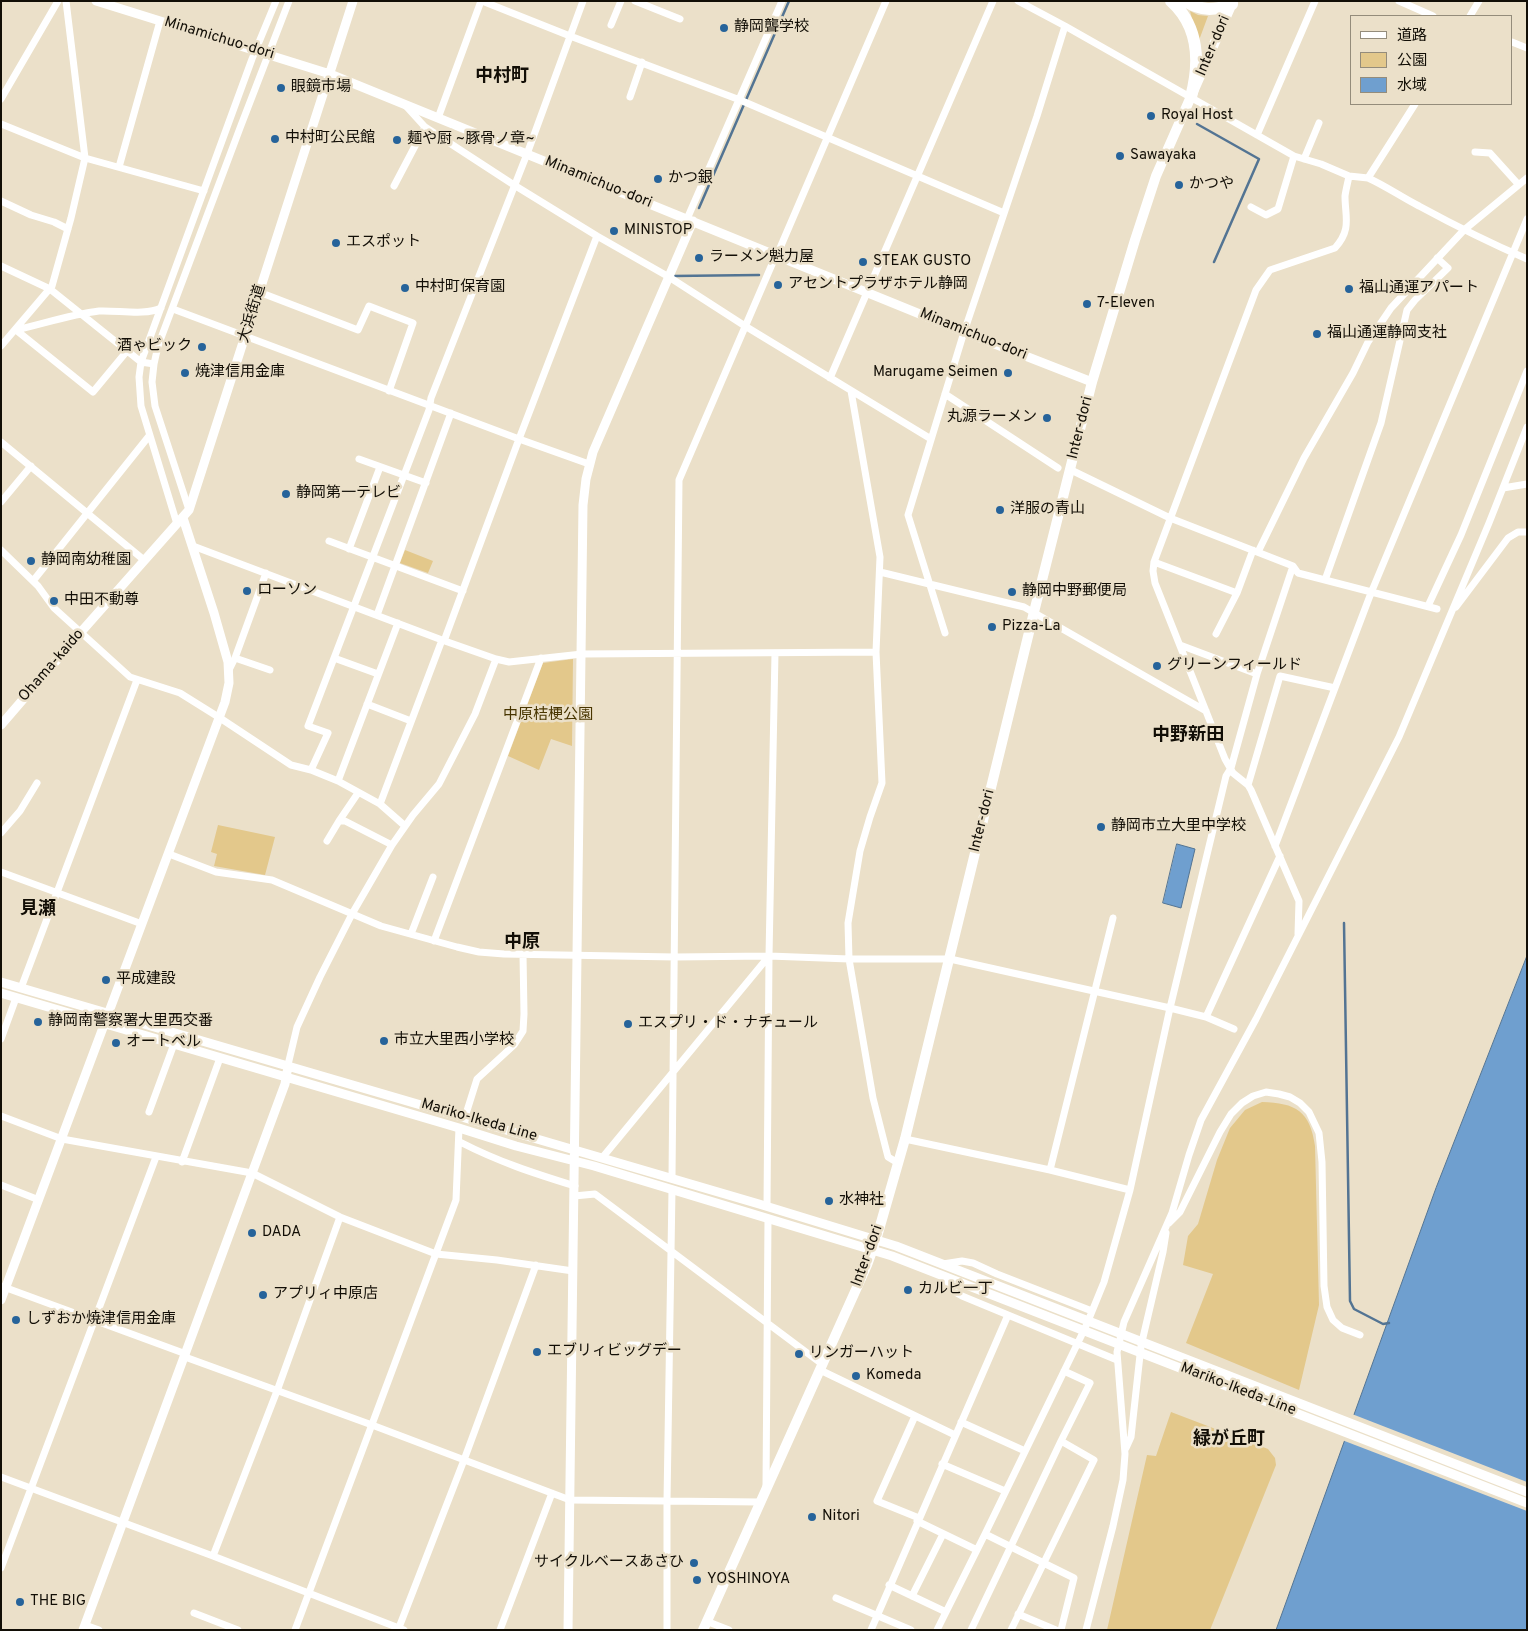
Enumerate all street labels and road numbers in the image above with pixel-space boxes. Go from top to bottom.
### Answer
street label: Inter-dori [1193,13,1235,79]
street label: Minamichuo-dori [162,14,276,64]
street label: Minamichuo-dori [542,153,654,213]
street label: 大浜街道 [236,283,270,345]
street label: Minamichuo-dori [917,305,1029,365]
street label: Inter-dori [1065,395,1097,461]
street label: Ohama-kaido [16,626,88,706]
street label: Inter-dori [967,788,999,854]
street label: Mariko-Ikeda Line [419,1096,539,1146]
street label: Inter-dori [849,1223,887,1289]
street label: Mariko-Ikeda-Line [1178,1360,1298,1420]

